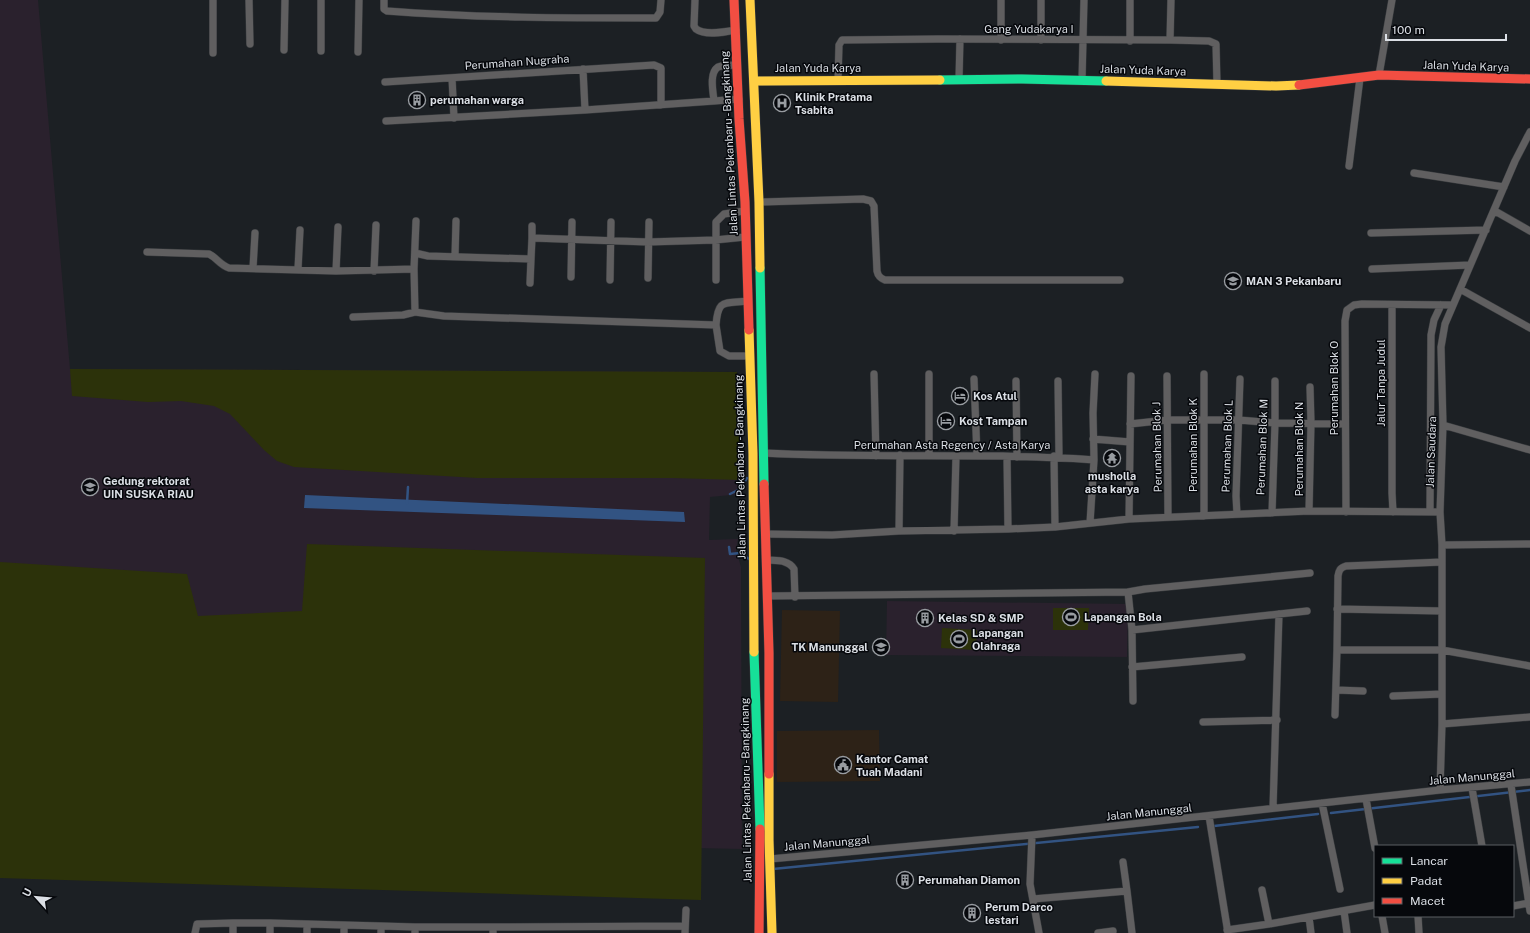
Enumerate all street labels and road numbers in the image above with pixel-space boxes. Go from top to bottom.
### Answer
street label: Gang Yudakarya I [984,23,1074,35]
street label: Jalan Lintas Pekanbaru - Bangkinang [718,50,740,236]
street label: Perumahan Nugraha [464,52,570,72]
street label: Jalan Yuda Karya [1423,58,1509,74]
street label: Jalan Yuda Karya [775,62,861,74]
street label: Jalan Yuda Karya [1100,62,1186,78]
street label: Jalur Tanpa Judul [1375,339,1387,427]
street label: Perumahan Blok O [1328,341,1340,435]
street label: Jalan Lintas Pekanbaru - Bangkinang [732,374,748,560]
street label: Perumahan Blok K [1187,398,1199,492]
street label: Perumahan Blok L [1219,399,1235,493]
street label: Perumahan Blok M [1254,399,1270,495]
street label: Perumahan Blok J [1150,402,1164,492]
street label: Perumahan Blok N [1293,402,1305,496]
street label: Jalan Saudara [1424,416,1438,488]
street label: Perumahan Asta Regency / Asta Karya [854,439,1050,451]
street label: Jalan Lintas Pekanbaru - Bangkinang [738,697,754,883]
street label: Jalan Manunggal [1428,767,1516,787]
street label: Jalan Manunggal [1105,802,1193,822]
street label: Jalan Manunggal [783,833,871,853]

